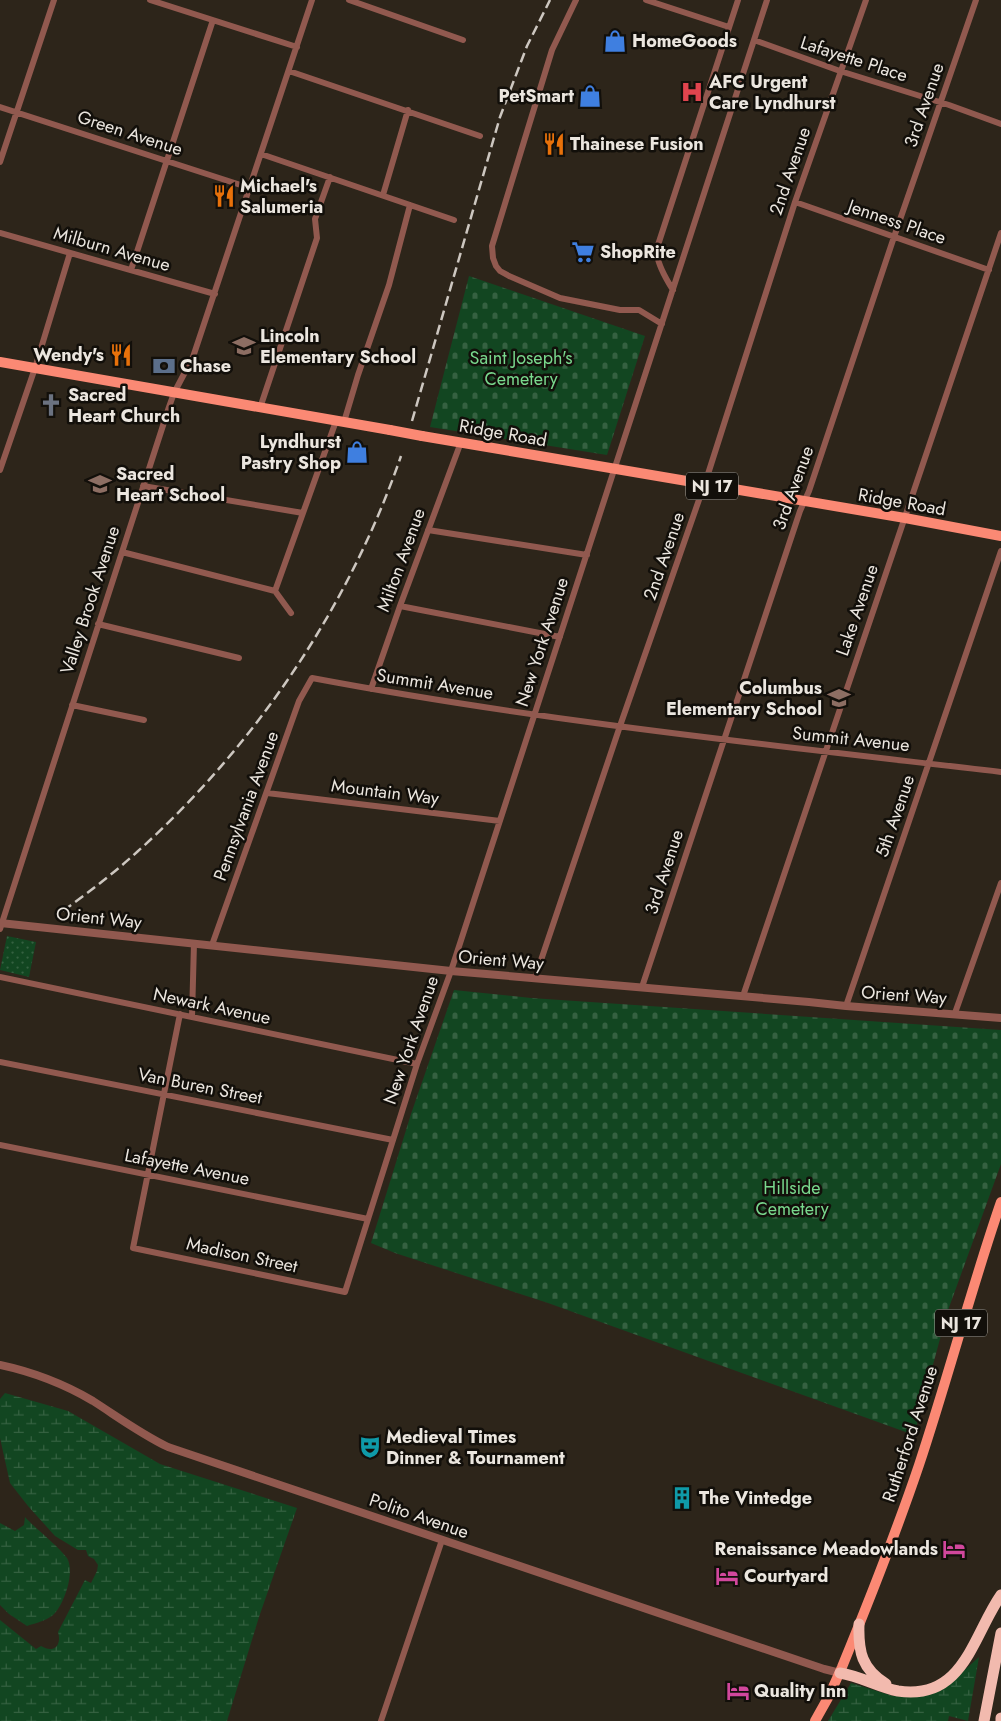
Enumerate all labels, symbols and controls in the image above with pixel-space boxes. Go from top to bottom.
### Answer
shop icon: HomeGoods [602,28,628,54]
place label: HomeGoods [632,28,737,54]
street label: Lafayette Place [797,29,911,89]
street label: 3rd Avenue [897,59,951,151]
place label: AFC Urgent Care Lyndhurst [708,69,836,116]
hospital icon: AFC Urgent Care Lyndhurst [679,79,705,105]
place label: PetSmart [498,83,574,109]
shop icon: PetSmart [577,83,603,109]
street label: Green Avenue [74,104,186,162]
street label: 2nd Avenue [763,124,817,218]
restaurant icon: Thainese Fusion [541,131,567,157]
place label: Thainese Fusion [570,131,704,157]
place label: Michael's Salumeria [240,173,323,220]
restaurant icon: Michael's Salumeria [211,183,237,209]
street label: Jenness Place [843,192,950,251]
street label: Milburn Avenue [51,220,173,278]
supermarket icon: ShopRite [570,239,596,265]
place label: ShopRite [600,239,676,265]
place label: Lincoln Elementary School [260,323,416,370]
school or university icon: Lincoln Elementary School [231,333,257,359]
place label: Wendy's [33,342,104,368]
restaurant icon: Wendy's [108,342,134,368]
park label: Saint Joseph's Cemetery [470,345,572,392]
bank icon: Chase [151,353,177,379]
place label: Chase [180,353,231,379]
place label: Sacred Heart Church [68,382,180,429]
church icon: Sacred Heart Church [38,392,64,418]
street label: Ridge Road [457,412,549,454]
place label: Lyndhurst Pastry Shop [241,429,341,476]
shop icon: Lyndhurst Pastry Shop [344,439,370,465]
street label: 3rd Avenue [766,442,820,534]
place label: Sacred Heart School [116,461,225,508]
school or university icon: Sacred Heart School [87,471,113,497]
road number: NJ 17 [686,472,738,500]
street label: Ridge Road [856,481,948,523]
street label: Milton Avenue [370,505,432,615]
street label: 2nd Avenue [637,509,691,603]
street label: Valley Brook Avenue [54,523,126,677]
street label: Lake Avenue [829,561,885,659]
street label: New York Avenue [509,574,575,710]
street label: Summit Avenue [375,662,495,706]
place label: Columbus Elementary School [666,675,822,722]
school or university icon: Columbus Elementary School [826,685,852,711]
street label: Summit Avenue [791,720,911,758]
street label: Pennsylvania Avenue [207,728,285,884]
street label: 5th Avenue [869,771,921,861]
street label: Mountain Way [330,772,440,812]
street label: 3rd Avenue [638,826,690,918]
street label: Orient Way [55,901,143,935]
street label: Orient Way [457,943,545,977]
street label: New York Avenue [377,972,445,1108]
street label: Orient Way [860,979,948,1011]
street label: Newark Avenue [151,981,273,1031]
street label: Van Buren Street [136,1061,265,1111]
street label: Lafayette Avenue [122,1142,252,1192]
park label: Hillside Cemetery [755,1175,829,1222]
street label: Madison Street [184,1231,301,1280]
road number: NJ 17 [935,1310,987,1336]
street label: Rutherford Avenue [876,1363,944,1505]
place label: Medieval Times Dinner & Tournament [386,1424,565,1471]
theatre icon: Medieval Times Dinner & Tournament [357,1434,383,1460]
building icon: The Vintedge [669,1485,695,1511]
place label: The Vintedge [699,1485,812,1511]
street label: Polito Avenue [366,1487,472,1545]
place label: Renaissance Meadowlands [715,1536,938,1562]
hotel icon: Renaissance Meadowlands [941,1536,967,1562]
hotel icon: Courtyard [714,1563,740,1589]
place label: Courtyard [744,1563,828,1589]
hotel icon: Quality Inn [725,1678,751,1704]
place label: Quality Inn [754,1678,846,1704]

